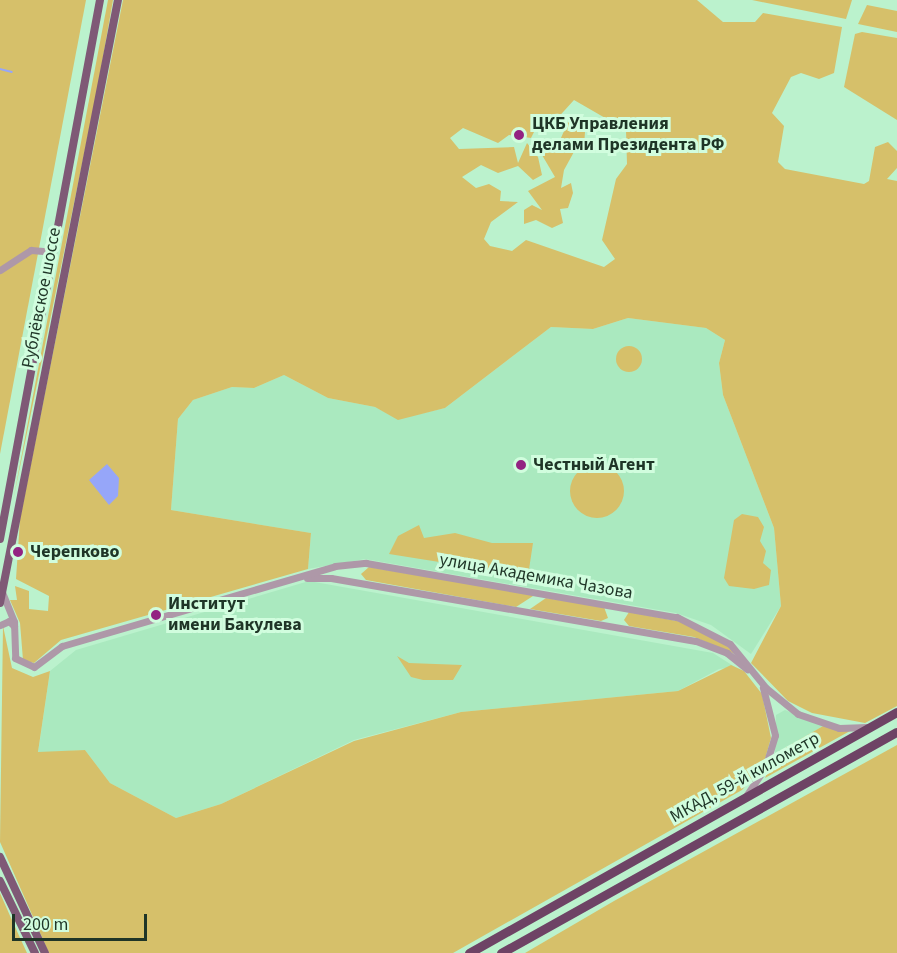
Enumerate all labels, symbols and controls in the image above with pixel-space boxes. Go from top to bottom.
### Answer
place label: ЦКБ Управления делами Президента РФ [532,114,725,156]
marker: ЦКБ Управления делами Президента РФ [510,126,528,144]
street label: Рублёвское шоссе [18,226,66,370]
place label: Честный Агент [533,454,655,476]
marker: Честный Агент [514,458,528,472]
place label: Черепково [30,541,120,563]
marker: Черепково [11,545,25,559]
street label: улица Академика Чазова [438,549,634,605]
place label: Институт имени Бакулева [168,594,302,636]
marker: Институт имени Бакулева [149,608,163,622]
street label: МКАД, 59-й километр [667,728,823,828]
scale bar [15,902,150,940]
text: 200 m [23,912,68,937]

